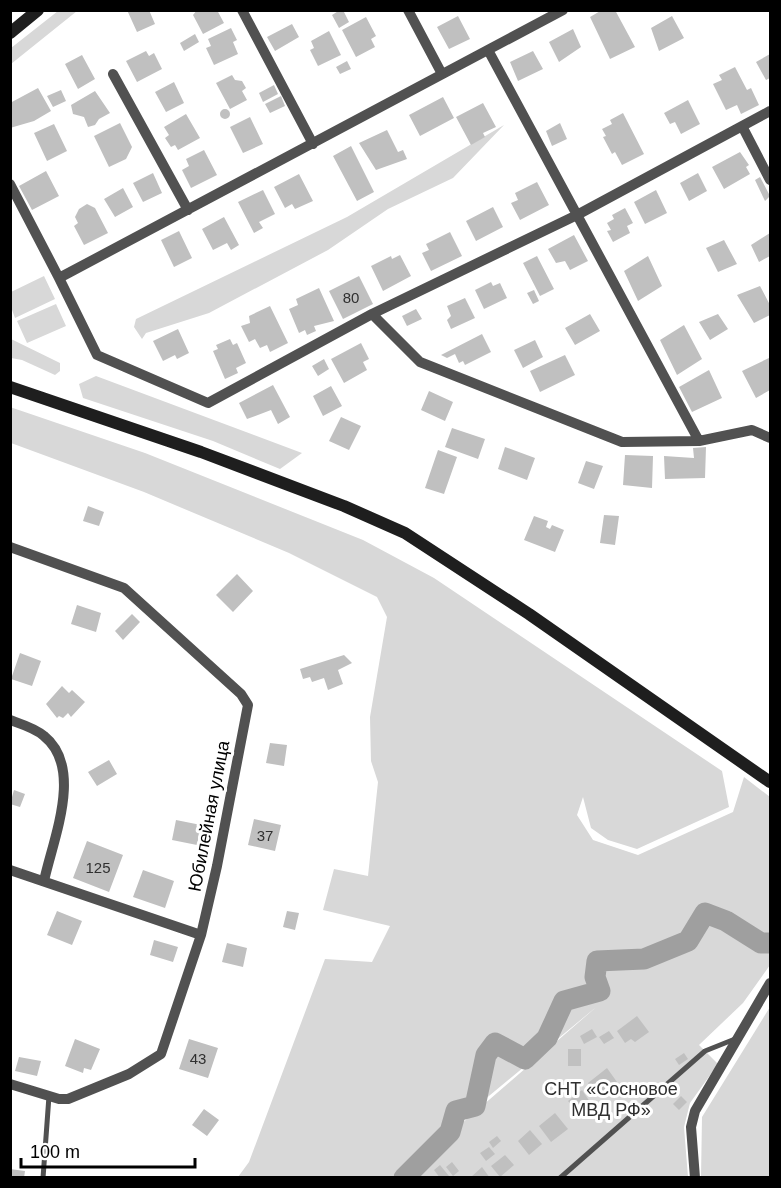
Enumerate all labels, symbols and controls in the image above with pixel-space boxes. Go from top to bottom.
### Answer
house number: 80 [343,289,359,306]
street label: Юбилейная улица [185,738,234,893]
house number: 37 [257,827,273,844]
house number: 125 [85,859,111,876]
house number: 43 [190,1050,206,1067]
park label: СНТ «Сосновое МВД РФ» [544,1079,678,1120]
scale bar [21,1131,195,1169]
text: 100 m [30,1142,80,1162]

